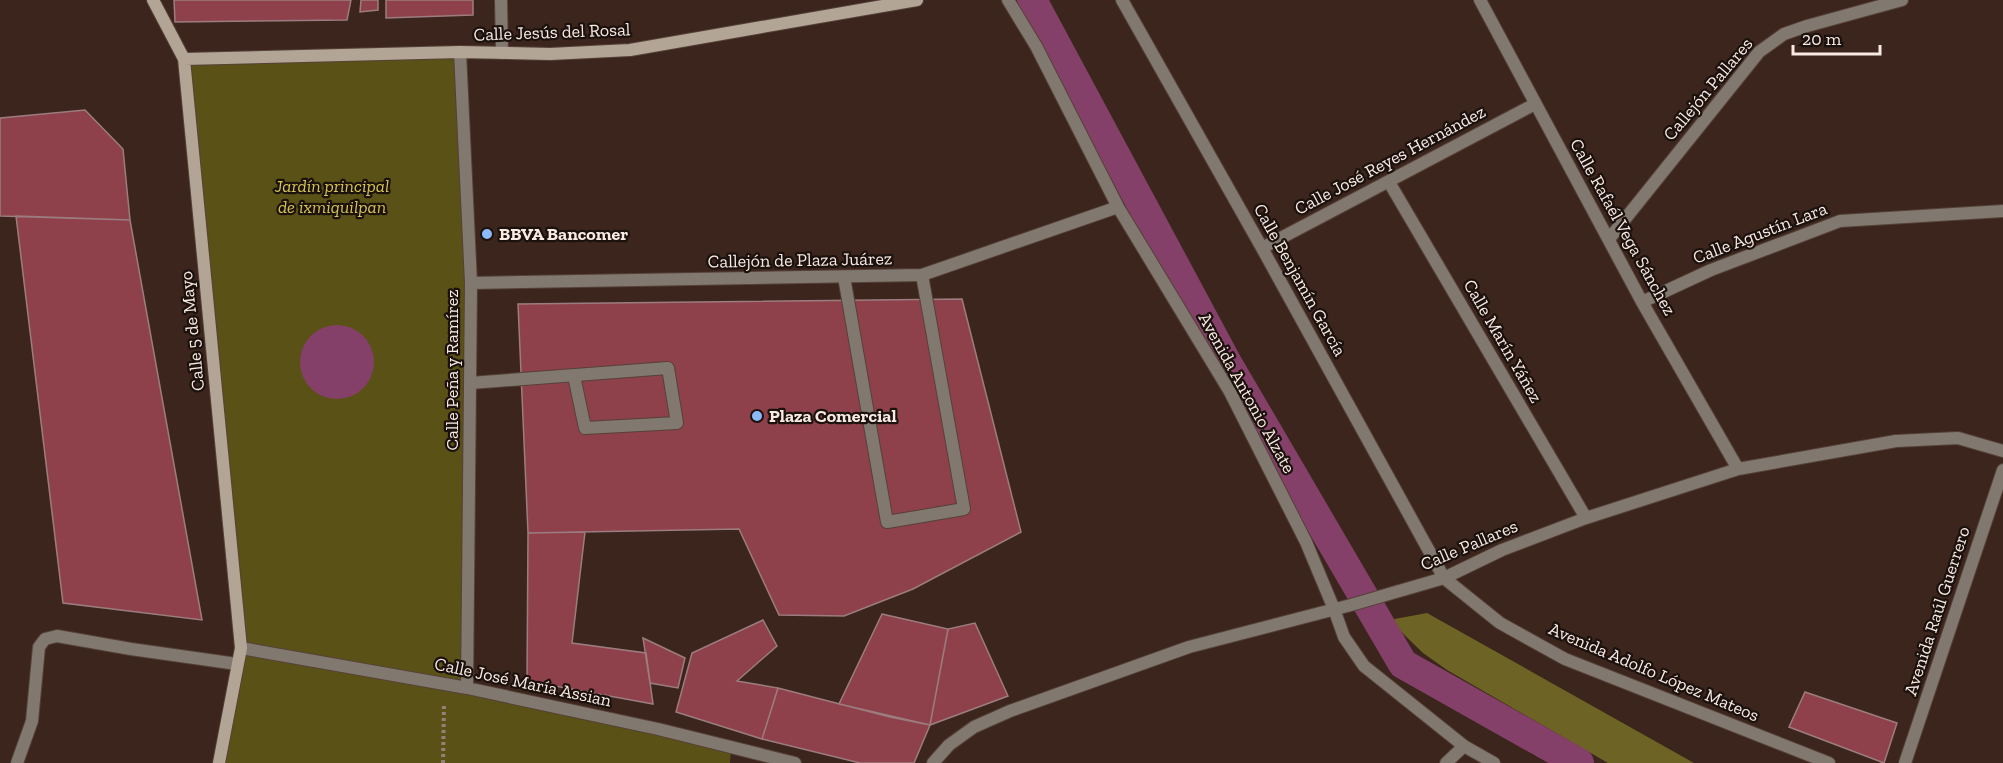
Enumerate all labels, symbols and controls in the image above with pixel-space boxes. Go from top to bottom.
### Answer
street label: Calle Jesús del Rosal [473,18,631,46]
scale bar [1793,18,1880,56]
text: 20 m [1802,28,1842,50]
street label: Callejón Pallares [1659,33,1758,145]
street label: Calle José Reyes Hernández [1291,100,1489,220]
street label: Calle Rafaél Vega Sánchez [1565,135,1681,319]
park label: Jardín principal de ixmiquilpan [274,175,389,218]
street label: Calle Agustín Lara [1690,197,1831,269]
street label: Calle Benjamín García [1249,200,1351,360]
place label: BBVA Bancomer [499,223,628,245]
marker: BBVA Bancomer [480,227,494,241]
street label: Callejón de Plaza Juárez [708,247,892,273]
street label: Calle 5 de Mayo [175,270,209,392]
street label: Calle Marín Yáñez [1459,275,1547,407]
street label: Calle Peña y Ramírez [441,289,463,451]
street label: Avenida Antonio Alzate [1194,309,1300,477]
place label: Plaza Comercial [769,405,897,427]
marker: Plaza Comercial [750,409,764,423]
street label: Calle Pallares [1417,515,1521,575]
street label: Avenida Raúl Guerrero [1899,524,1975,698]
street label: Avenida Adolfo López Mateos [1545,618,1763,726]
street label: Calle José María Assian [433,653,614,712]

